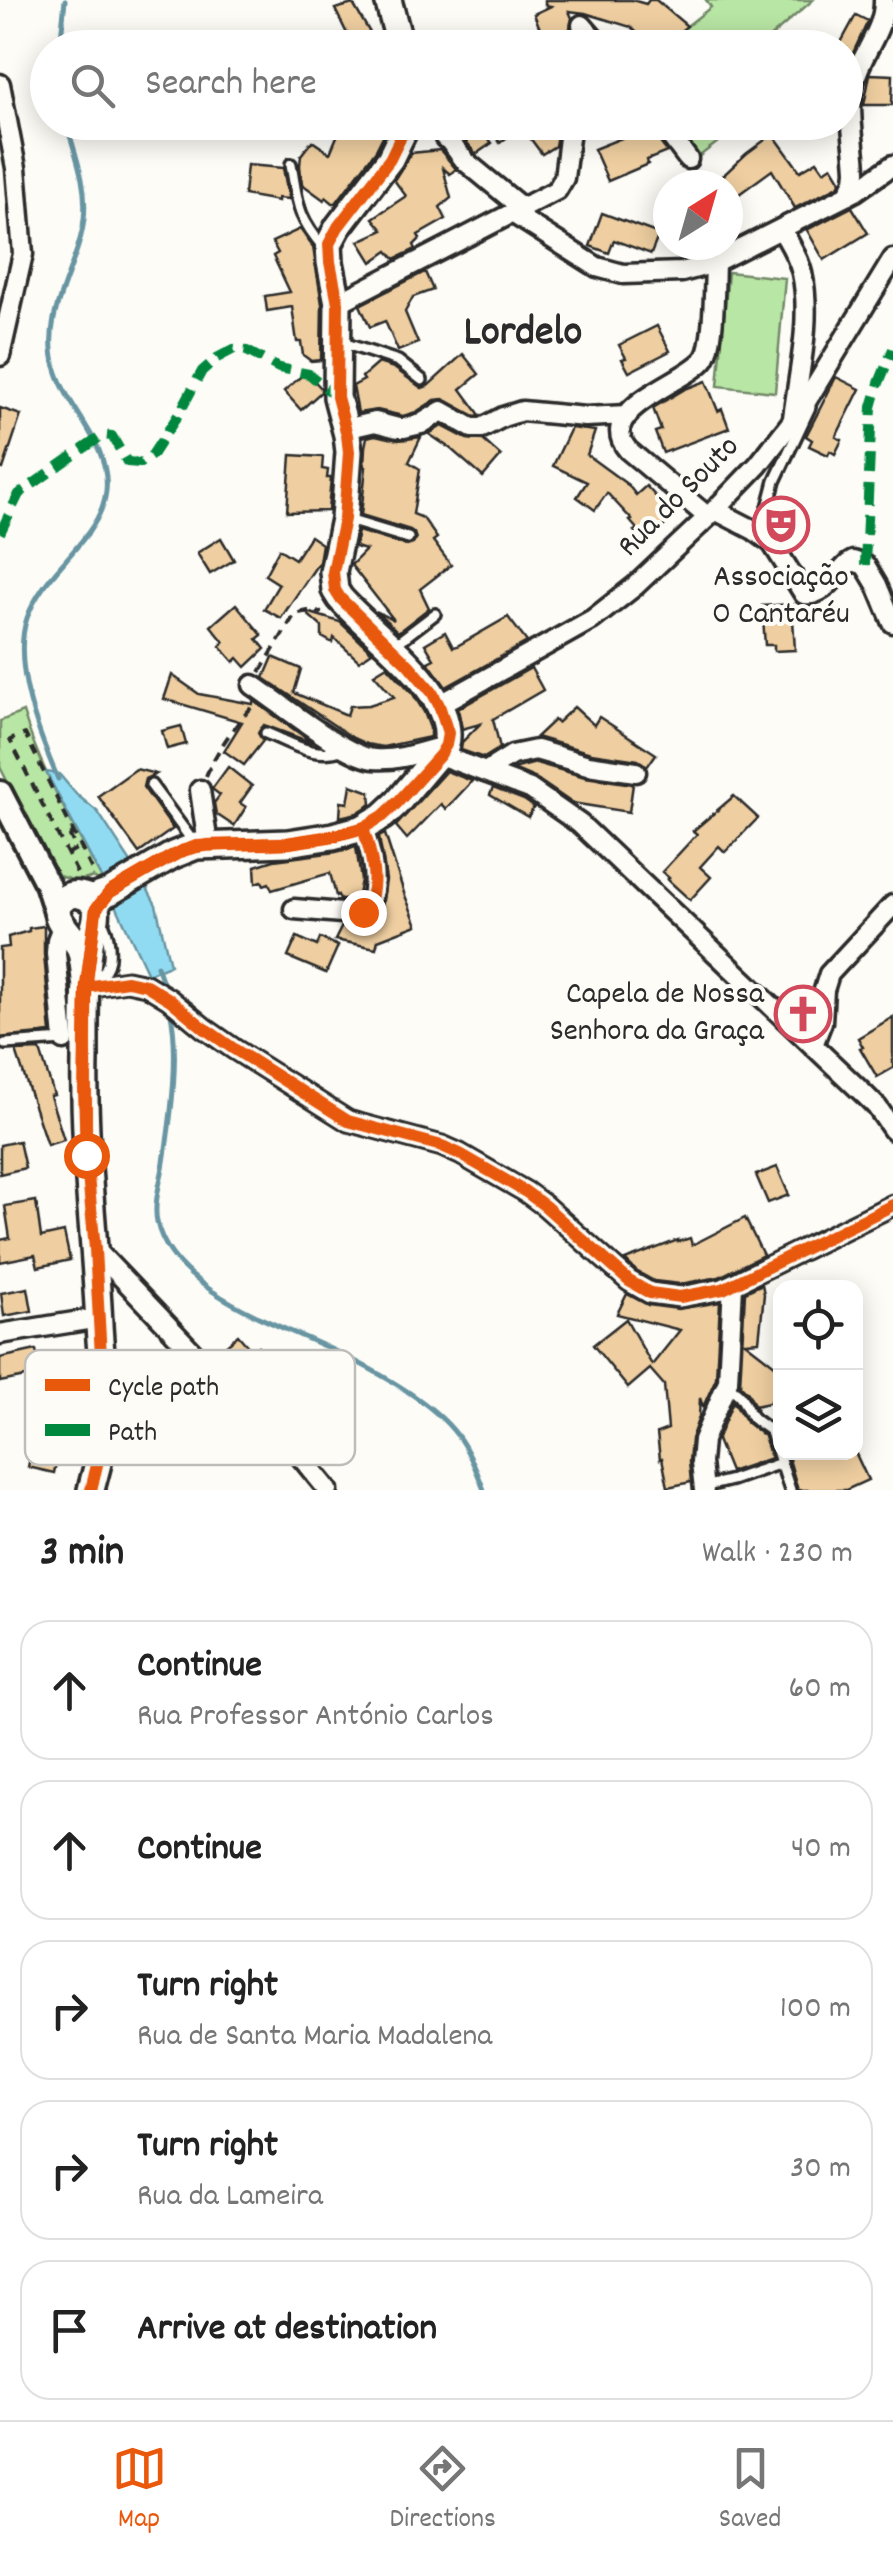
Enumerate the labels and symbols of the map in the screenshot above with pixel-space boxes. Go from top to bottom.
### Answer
north arrow [653,170,743,260]
district label: Lordelo [464,305,582,365]
street label: Rua do Souto [608,426,752,570]
theatre icon: Associação O Cantaréu [751,495,811,555]
place label: Associação O Cantaréu [712,556,850,639]
route end [341,890,387,936]
place label: Capela de Nossa Senhora da Graça [550,973,765,1056]
church icon: Capela de Nossa Senhora da Graça [773,984,833,1044]
route start [64,1133,110,1179]
legend [25,1350,355,1465]
text: Cycle path [108,1370,219,1410]
text: Path [108,1415,157,1455]

